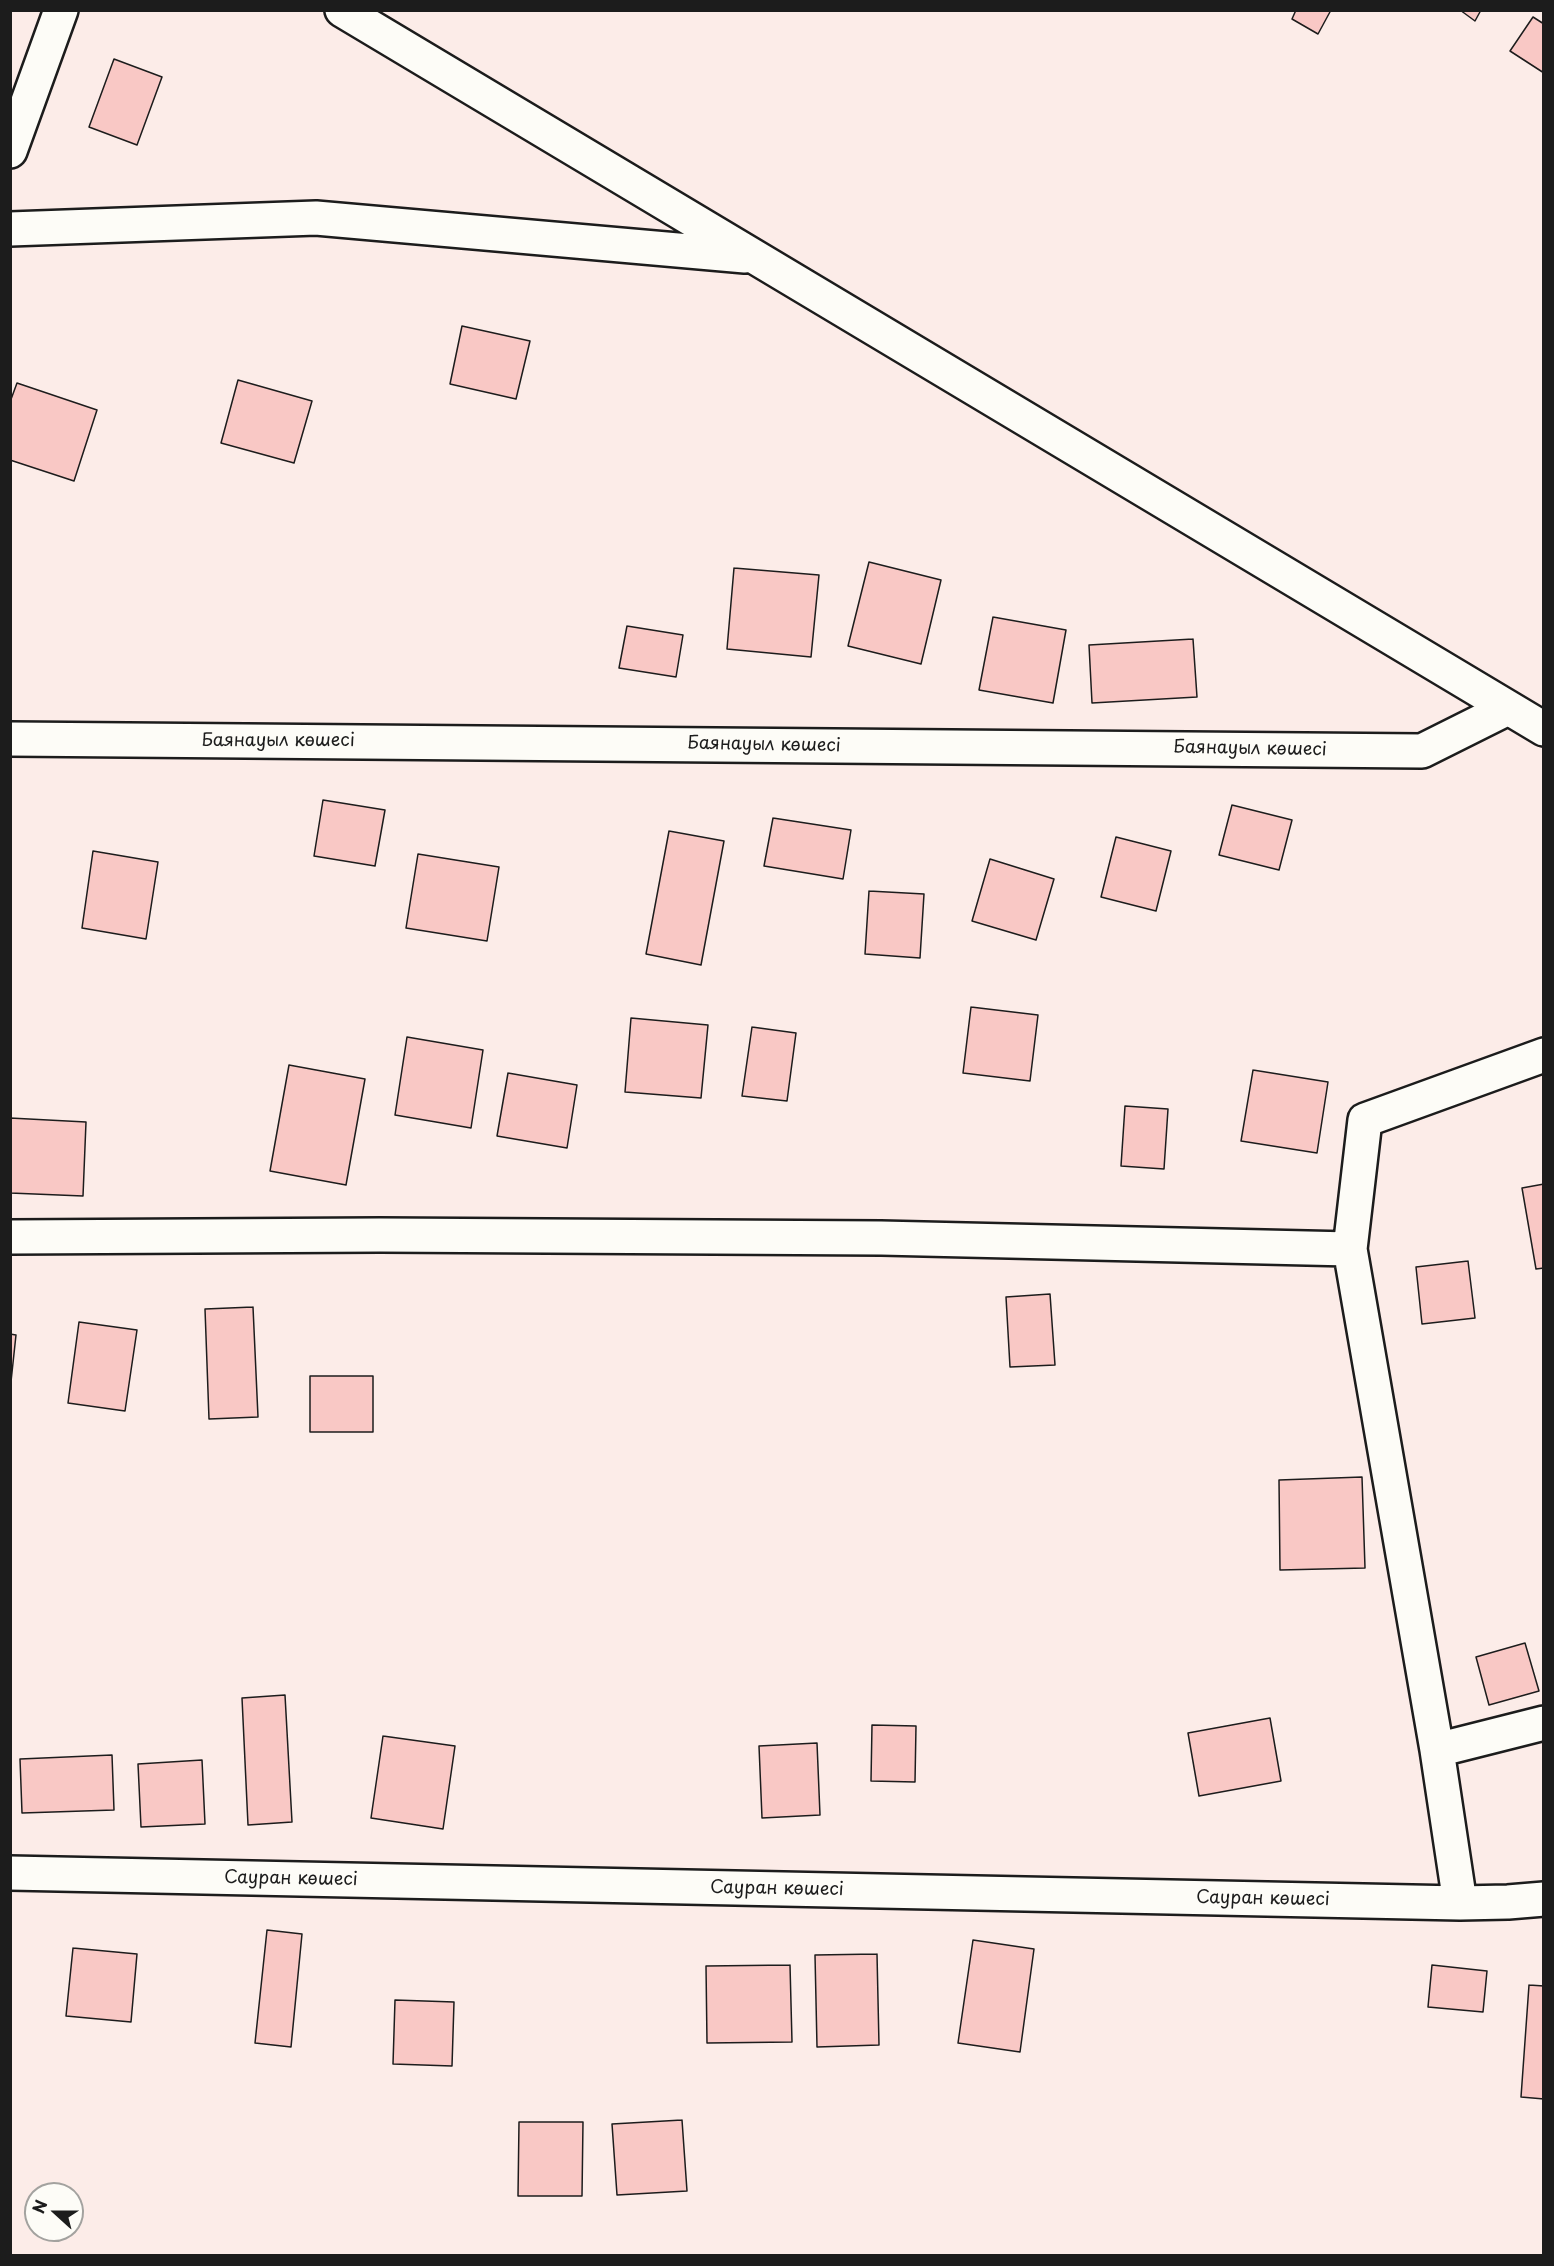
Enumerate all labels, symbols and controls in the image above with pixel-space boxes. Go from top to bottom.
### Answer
street label: Баянауыл көшесі [201,730,355,752]
street label: Баянауыл көшесі [687,733,841,757]
street label: Баянауыл көшесі [1173,737,1327,761]
street label: Сауран көшесі [224,1867,358,1891]
street label: Сауран көшесі [710,1877,844,1901]
street label: Сауран көшесі [1196,1887,1330,1911]
north arrow [24,2182,84,2242]
text: N [26,2196,53,2216]

